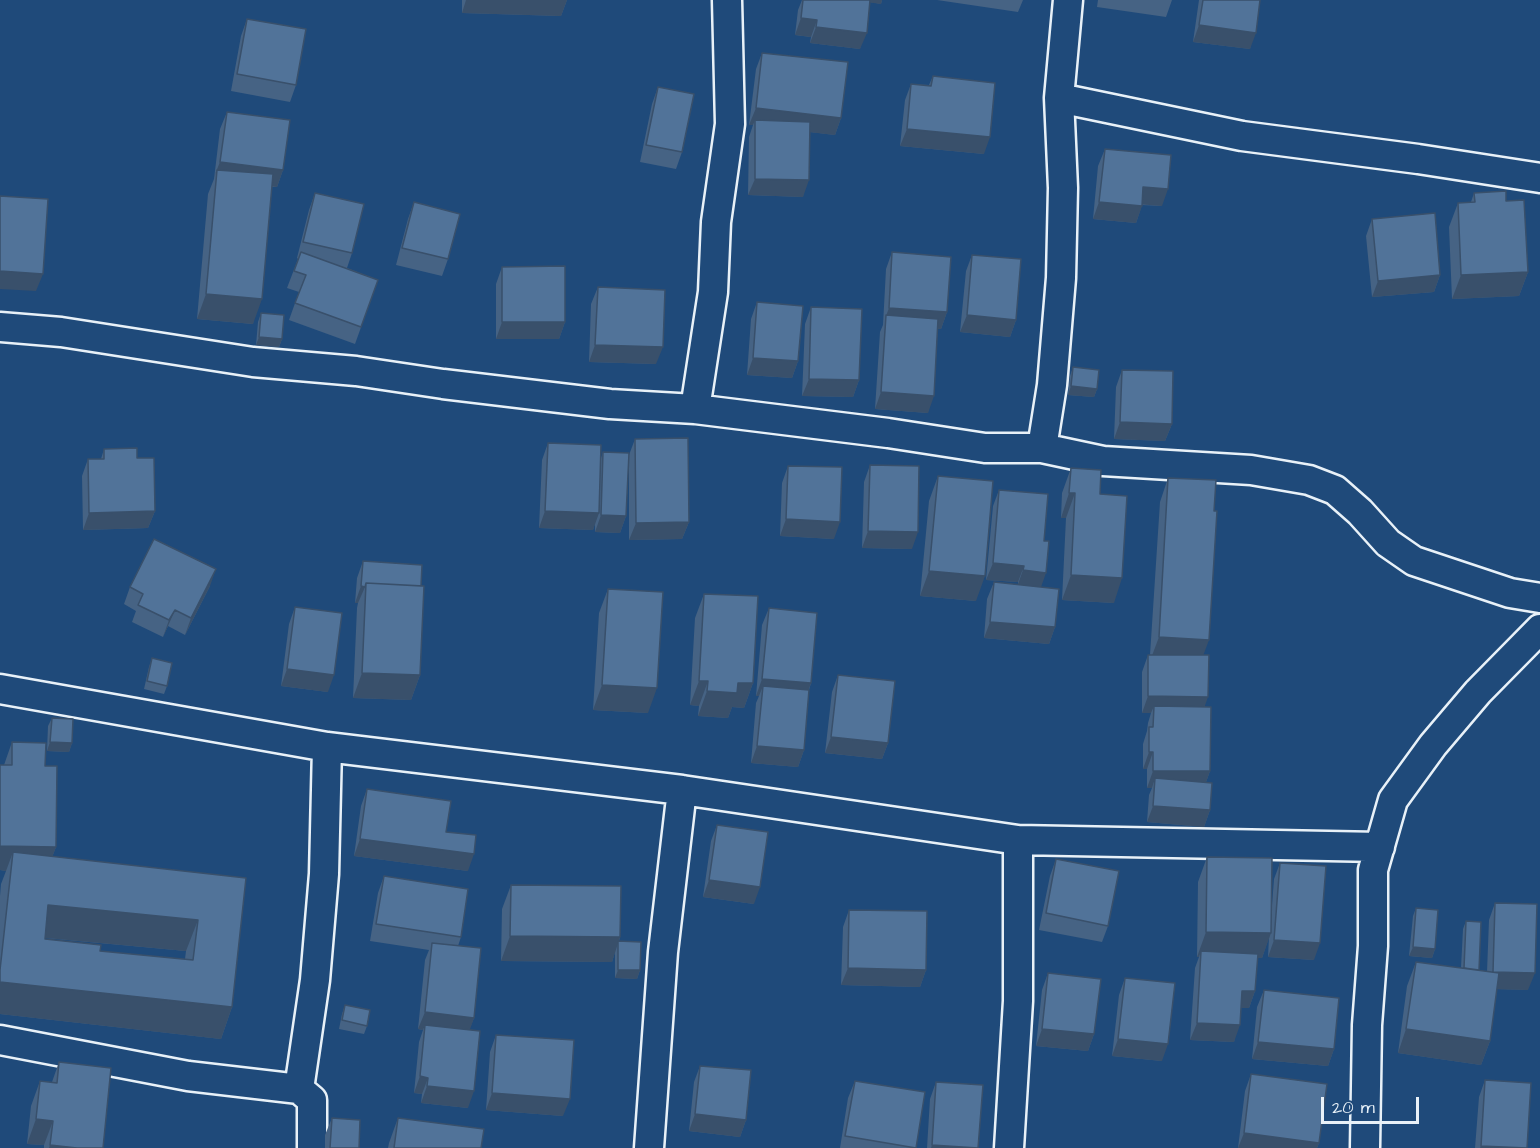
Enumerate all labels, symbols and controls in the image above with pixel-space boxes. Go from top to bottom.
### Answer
scale bar [1324,1085,1422,1123]
text: 20 m [1332,1095,1375,1120]

